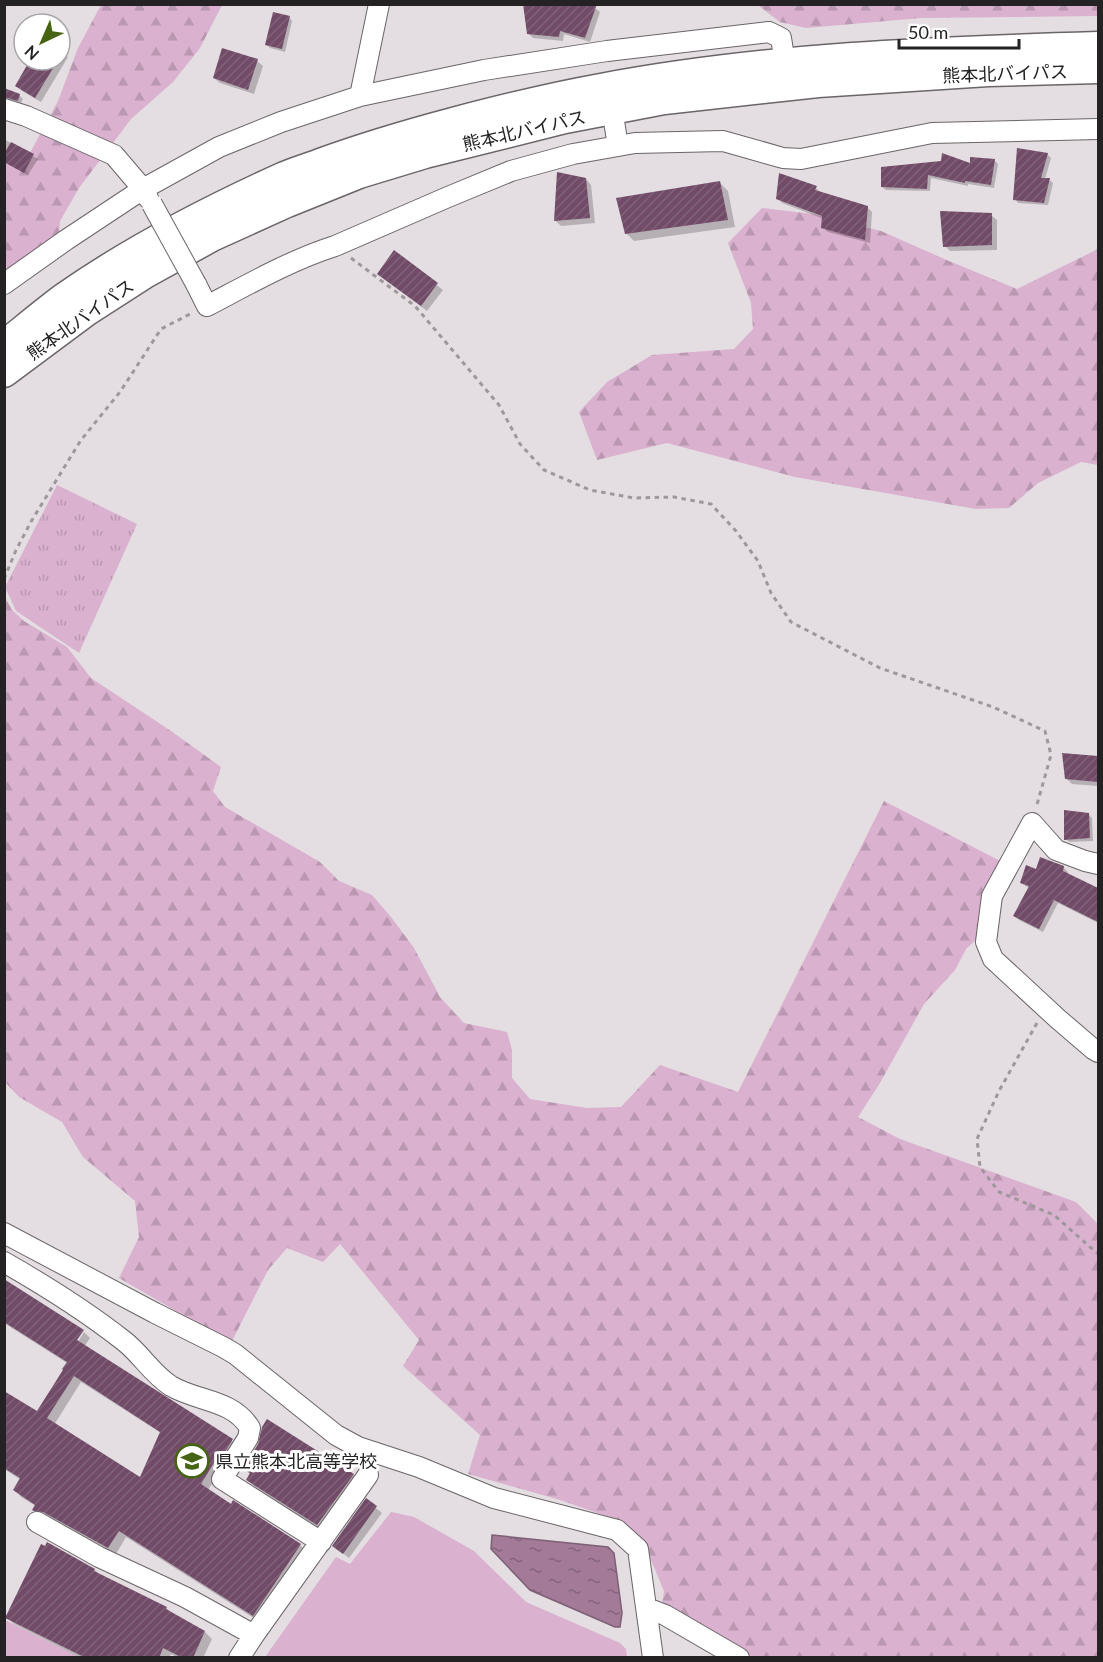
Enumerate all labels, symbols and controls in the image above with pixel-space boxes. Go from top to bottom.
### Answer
north arrow [12,12,72,72]
scale bar [899,12,1019,50]
text: 50 m [908,21,948,43]
text: N [20,42,42,64]
street label: 熊本北バイパス [942,60,1068,86]
street label: 熊本北バイパス [460,105,588,155]
street label: 熊本北バイパス [22,274,138,364]
school or university icon: 県立熊本北高等学校 [174,1443,210,1479]
place label: 県立熊本北高等学校 [215,1450,377,1472]

